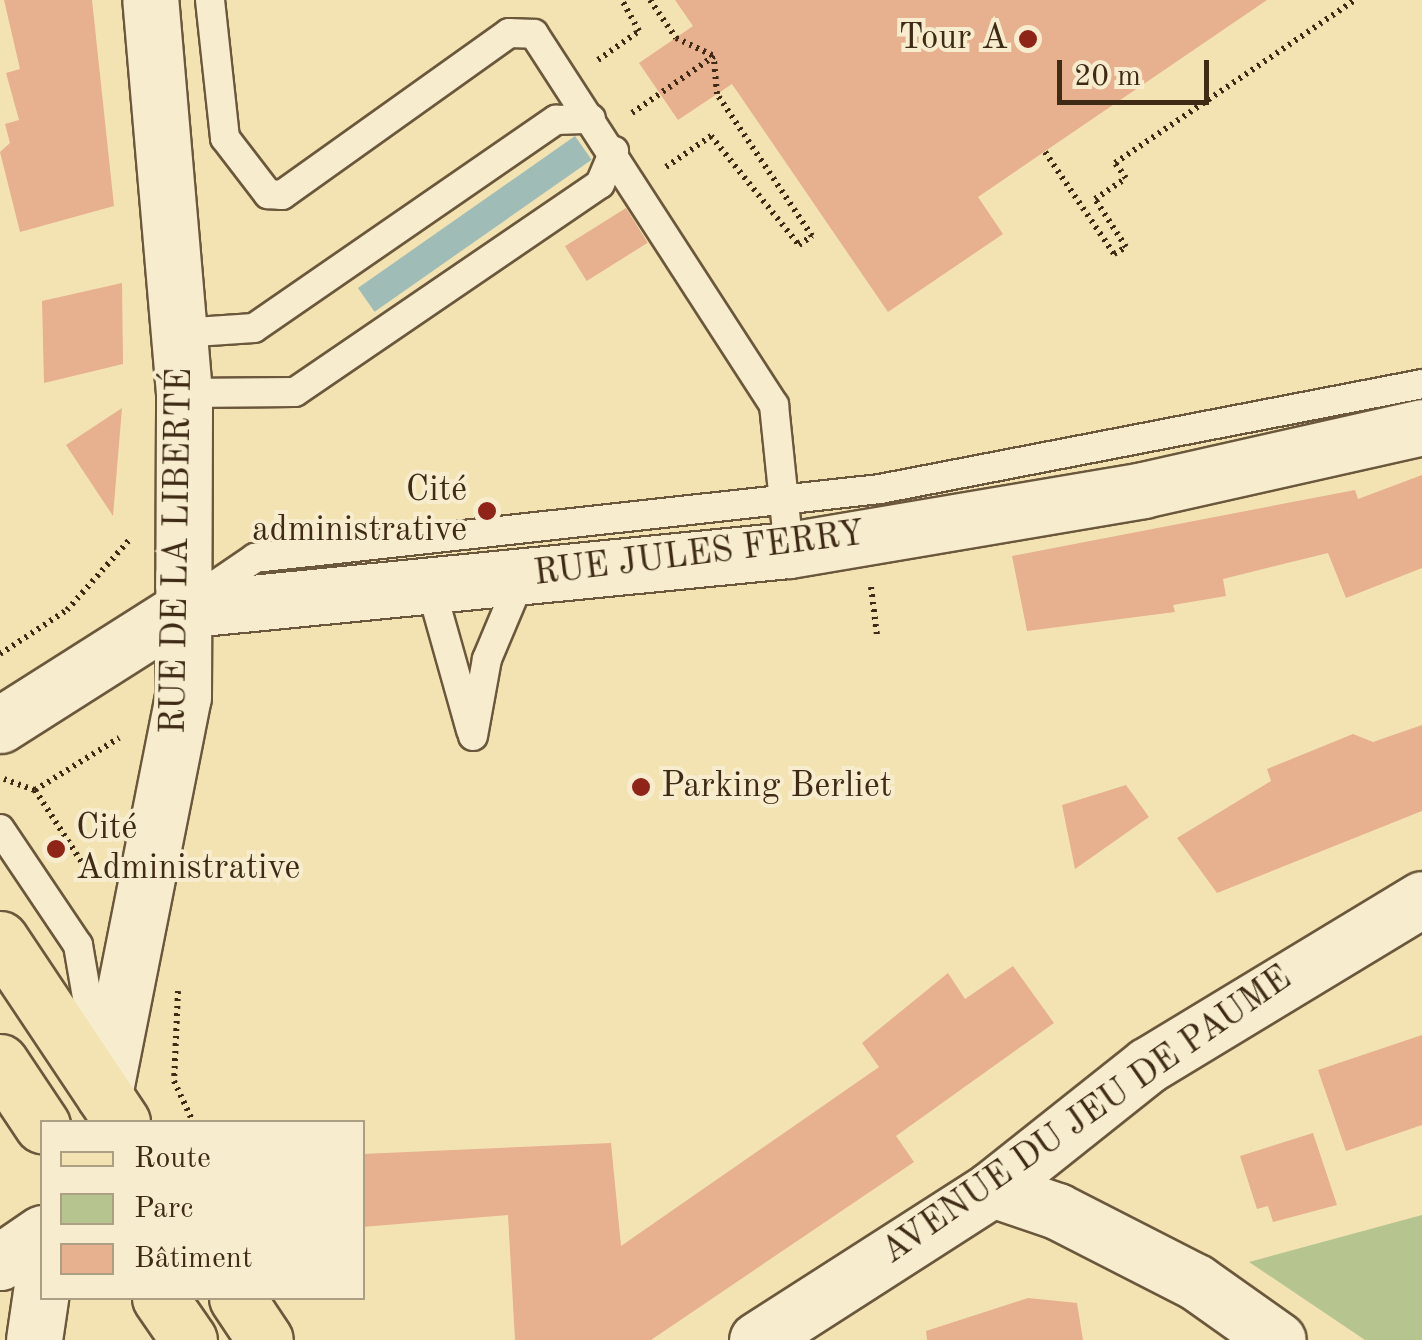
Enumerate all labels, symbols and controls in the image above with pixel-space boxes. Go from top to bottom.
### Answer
place label: Tour A [898,18,1008,60]
marker: Tour A [1017,28,1039,50]
scale bar [1062,40,1214,102]
text: 20 m [1074,62,1141,92]
street label: RUE DE LA LIBERTÉ [154,368,202,734]
place label: Cité administrative [252,470,467,552]
marker: Cité administrative [476,500,498,522]
street label: RUE JULES FERRY [532,514,866,596]
place label: Parking Berliet [661,766,892,808]
marker: Parking Berliet [630,776,652,798]
place label: Cité Administrative [76,808,300,890]
marker: Cité Administrative [45,838,67,860]
street label: AVENUE DU JEU DE PAUME [874,958,1300,1274]
legend [40,1120,365,1300]
text: Route [134,1144,211,1174]
text: Parc [134,1194,193,1224]
text: Bâtiment [134,1244,252,1274]

